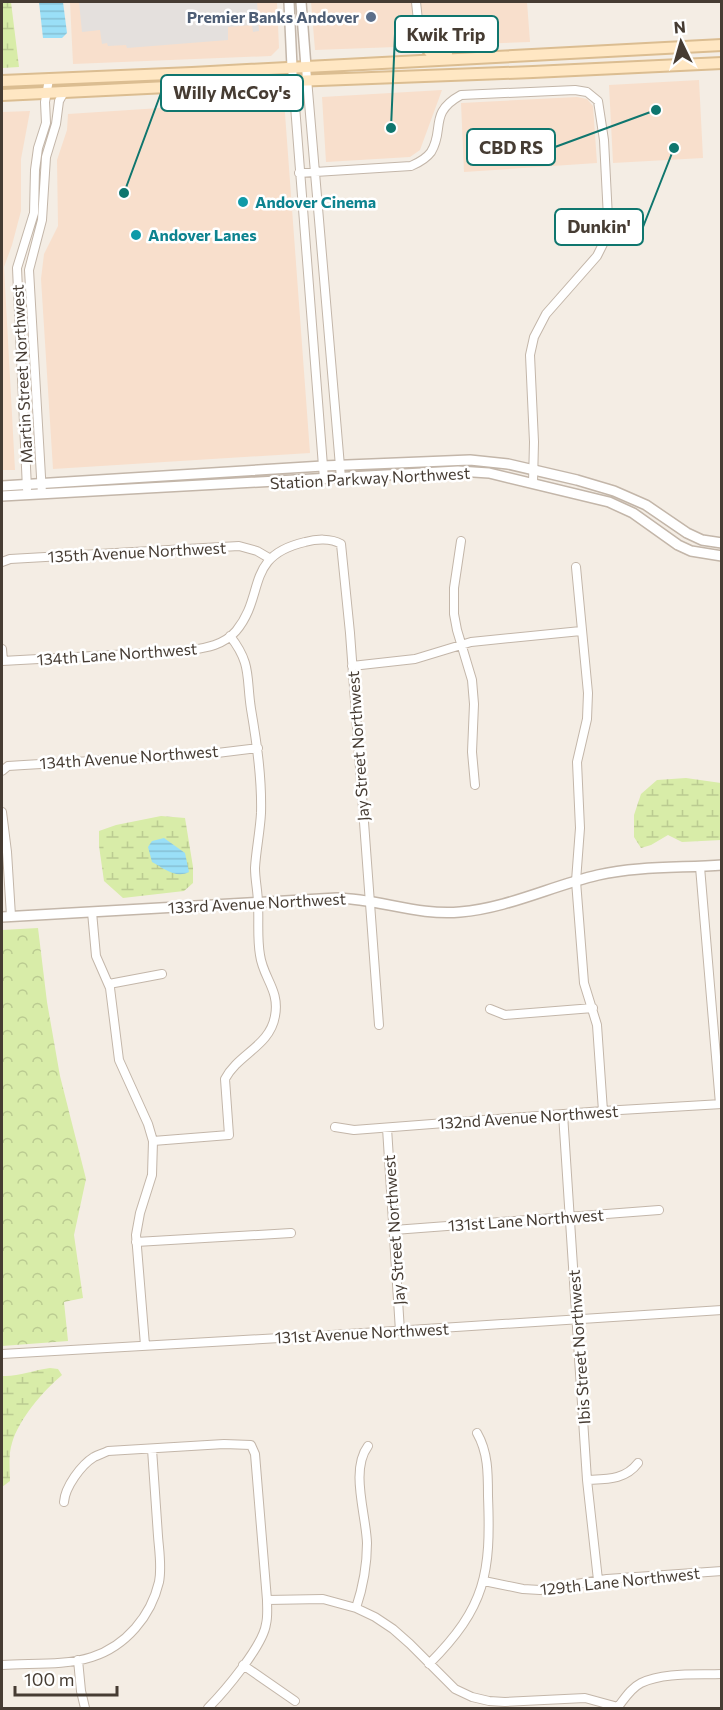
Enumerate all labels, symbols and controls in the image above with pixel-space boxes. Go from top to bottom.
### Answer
place label: Premier Banks Andover [187,7,359,26]
marker: Premier Banks Andover [364,10,378,24]
north arrow [651,12,711,72]
callout: Kwik Trip [395,16,498,52]
text: N [673,17,686,37]
text: Kwik Trip [407,23,486,45]
callout: Willy McCoy's [161,75,303,111]
text: Willy McCoy's [173,81,291,103]
callout: CBD RS [467,129,555,165]
text: CBD RS [479,136,543,158]
place label: Andover Cinema [255,192,376,211]
marker: Andover Cinema [236,195,250,209]
callout: Dunkin' [555,209,643,245]
text: Dunkin' [567,215,631,237]
place label: Andover Lanes [148,225,257,244]
marker: Andover Lanes [129,228,143,242]
street label: Martin Street Northwest [7,283,36,464]
street label: Station Parkway Northwest [269,463,471,492]
street label: 135th Avenue Northwest [47,537,227,566]
street label: 134th Lane Northwest [36,638,198,669]
street label: Jay Street Northwest [343,670,372,822]
street label: 134th Avenue Northwest [39,741,219,772]
street label: 133rd Avenue Northwest [167,888,347,917]
street label: 132nd Avenue Northwest [437,1101,619,1132]
street label: Jay Street Northwest [379,1154,408,1306]
street label: 131st Lane Northwest [447,1205,605,1234]
street label: Ibis Street Northwest [564,1269,593,1425]
street label: 131st Avenue Northwest [274,1318,450,1347]
street label: 129th Lane Northwest [539,1563,701,1598]
scale bar [15,1659,117,1697]
text: 100 m [24,1668,74,1690]

